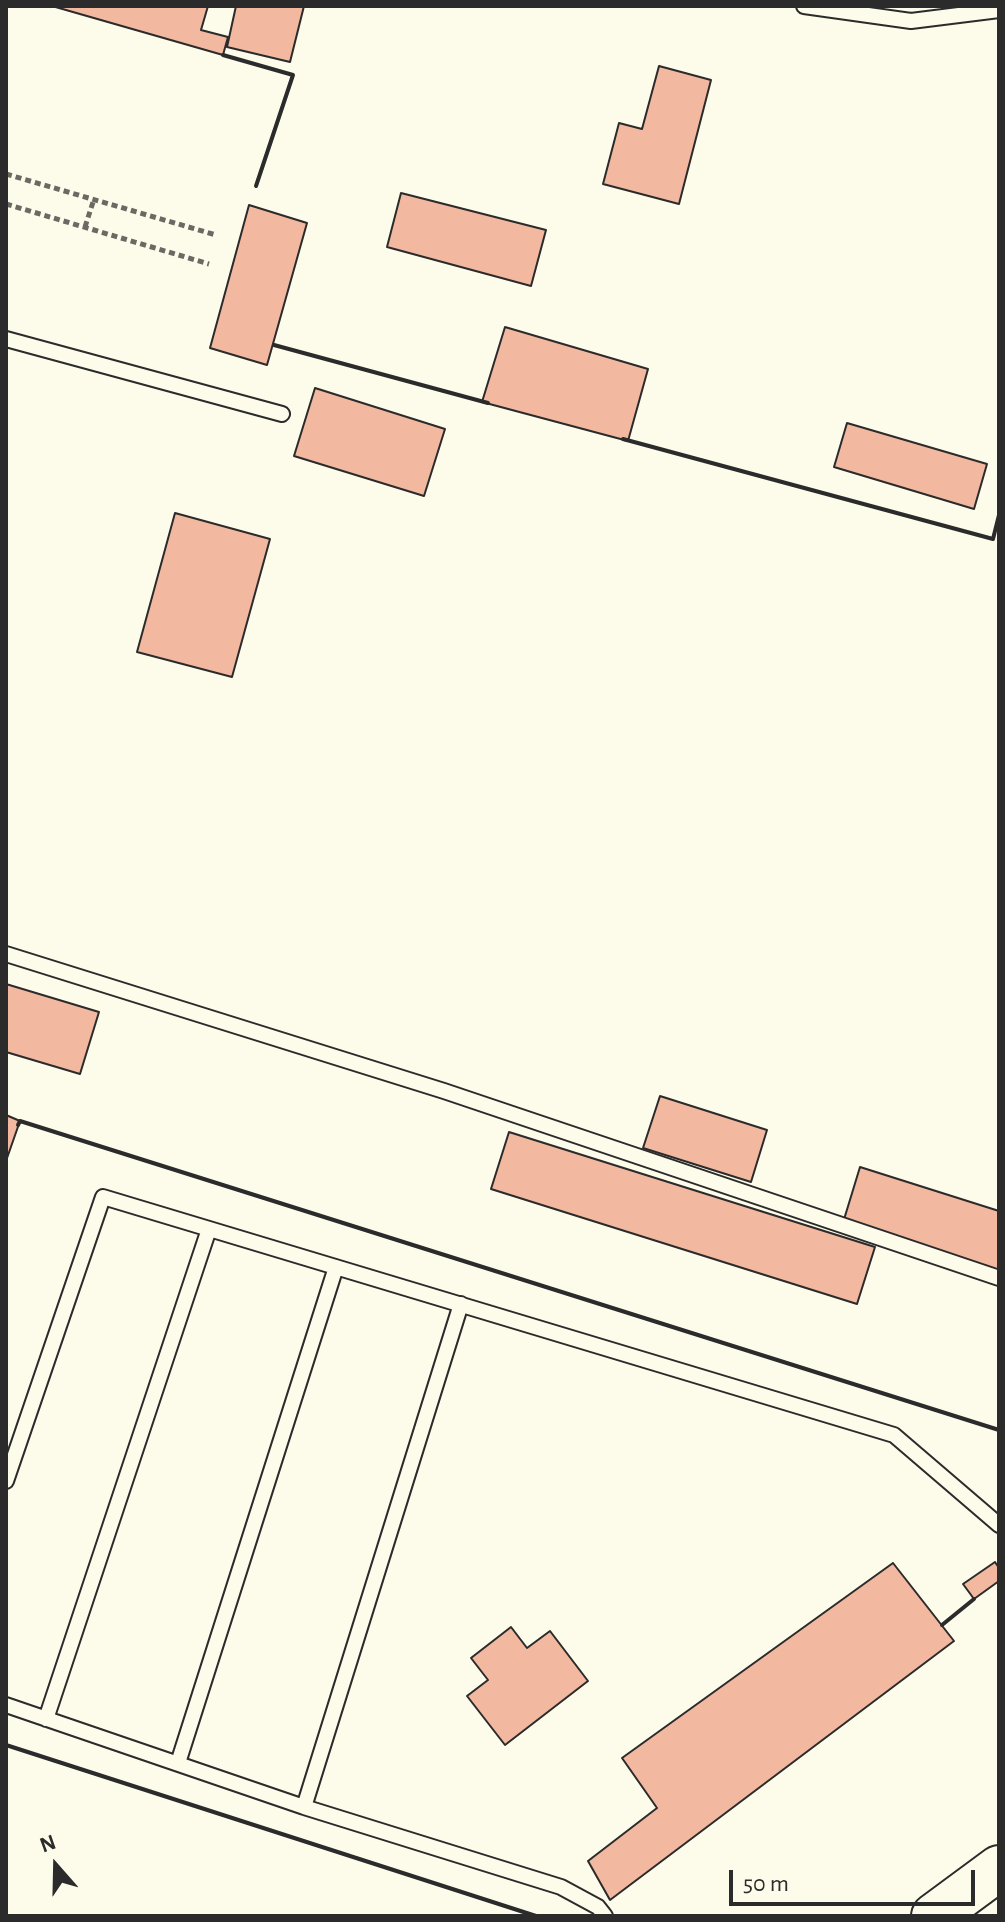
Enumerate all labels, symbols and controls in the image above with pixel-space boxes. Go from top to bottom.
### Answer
north arrow [16,1826,96,1906]
text: N [37,1830,59,1856]
scale bar [733,1854,979,1904]
text: 50 m [743,1872,789,1896]

